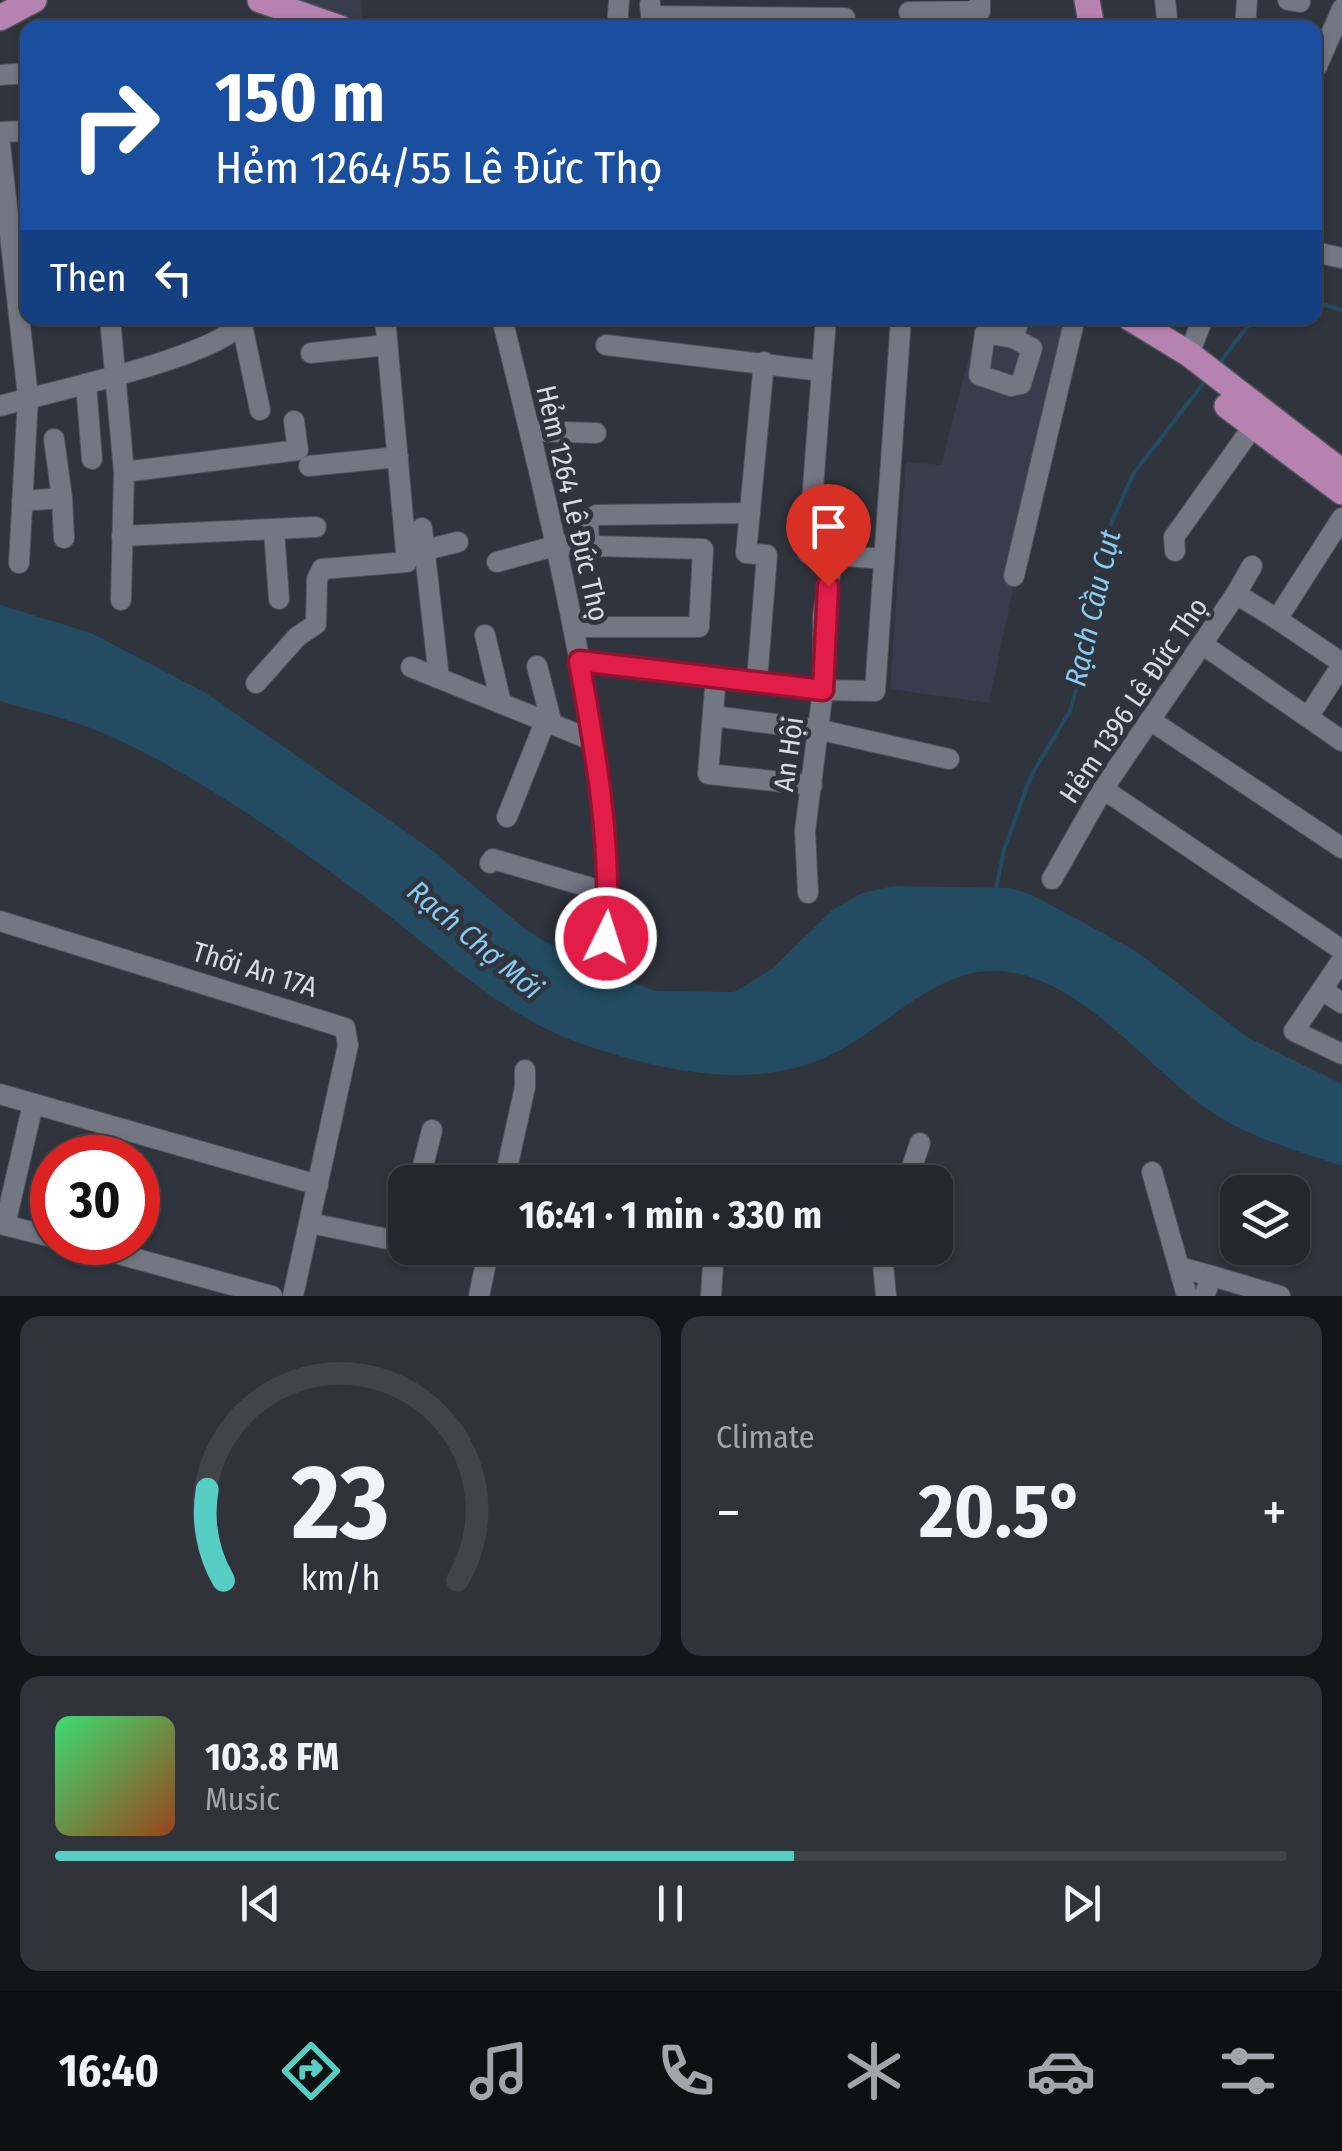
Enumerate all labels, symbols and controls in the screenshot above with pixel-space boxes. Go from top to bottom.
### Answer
text: 150 m [215,56,385,140]
icon: right [50,60,180,190]
text: Hẻm 1264/55 Lê Đức Thọ [215,141,663,195]
icon: left [146,250,201,305]
text: Then [50,255,126,301]
street label: Hẻm 1264 Lê Đức Thọ [529,382,616,624]
pin [786,484,871,587]
icon: arrive [801,499,856,554]
water label: Rạch Cầu Cụt [1058,526,1129,690]
street label: Hẻm 1396 Lê Đức Thọ [1052,591,1214,809]
street label: An Hội [767,715,810,793]
water label: Rạch Chợ Mới [400,873,550,1007]
position arrow [554,886,658,990]
street label: Thới An 17A [188,935,321,1004]
speed limit sign: 30 [30,1135,160,1265]
map controls [1220,1175,1310,1265]
button: layers [1220,1175,1310,1265]
text: 16:41 · 1 min · 330 m [519,1192,822,1238]
text: Climate [716,1418,815,1456]
text: 23 [291,1441,389,1566]
text: 20.5° [919,1467,1084,1557]
text: − [716,1480,741,1546]
text: + [1262,1480,1287,1546]
text: km/h [301,1557,380,1599]
text: 103.8 FM [205,1734,339,1780]
text: Music [205,1780,280,1818]
icon: previous [233,1876,288,1931]
icon: pause [643,1876,698,1931]
icon: next [1054,1876,1109,1931]
icon: directions [276,2036,346,2106]
icon: music [464,2036,534,2106]
icon: phone [651,2036,721,2106]
icon: climate [839,2036,909,2106]
icon: car [1026,2036,1096,2106]
icon: filters [1213,2036,1283,2106]
text: 16:40 [59,2044,159,2098]

